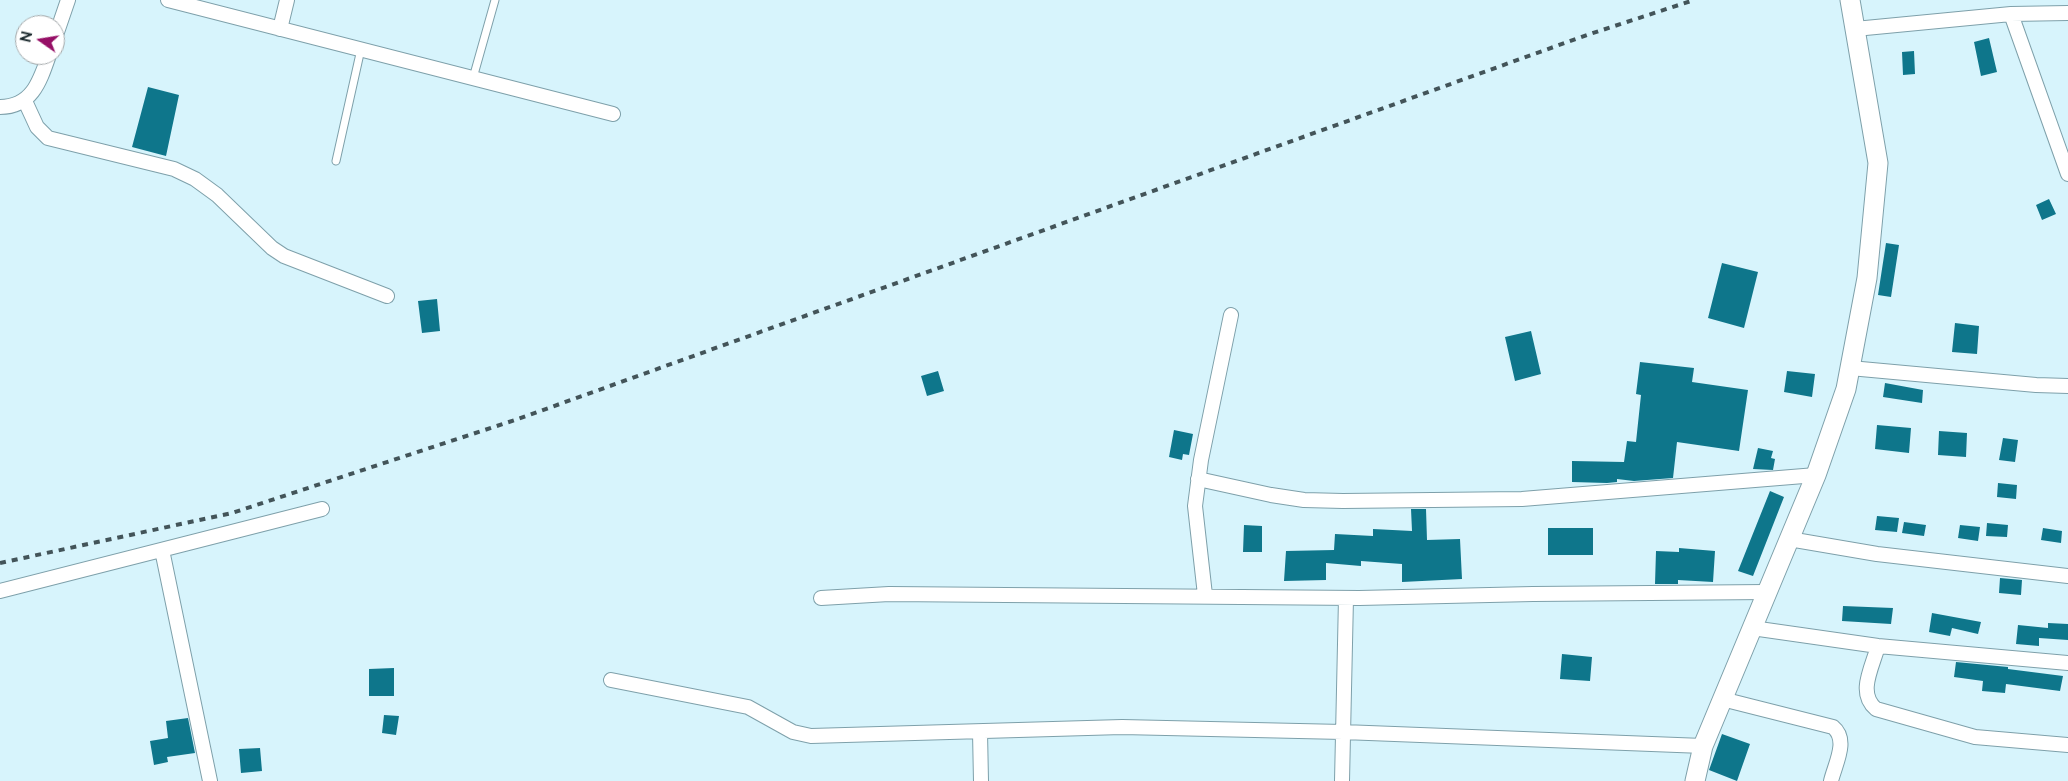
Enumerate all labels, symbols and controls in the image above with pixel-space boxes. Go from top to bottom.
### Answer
north arrow [15,15,65,65]
text: N [17,30,35,44]

